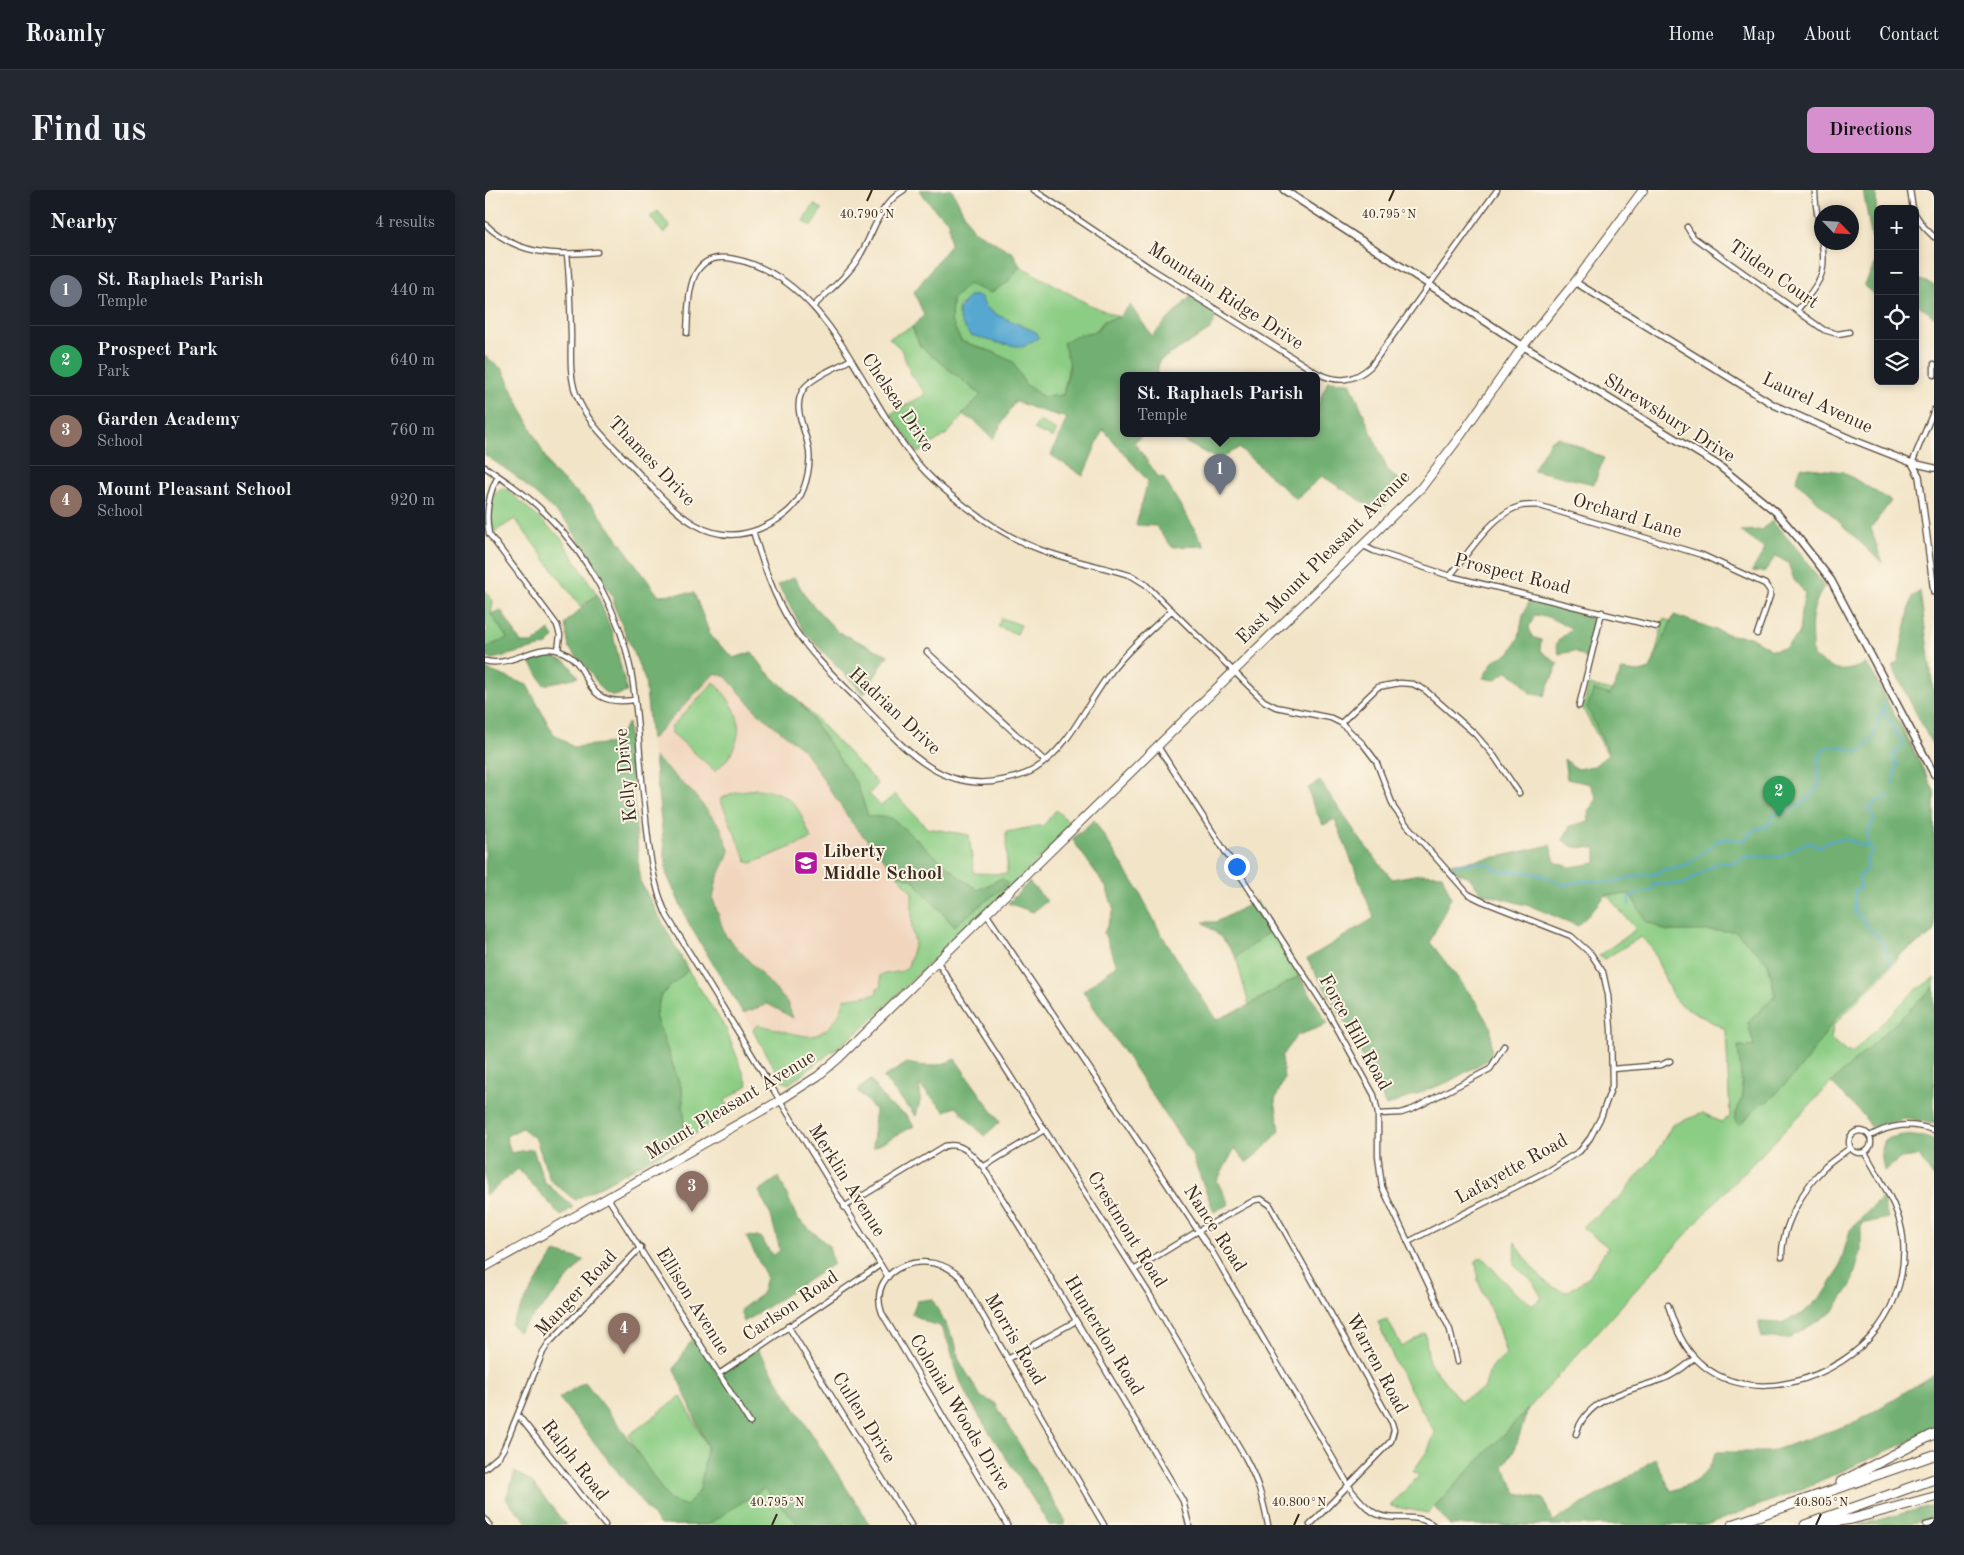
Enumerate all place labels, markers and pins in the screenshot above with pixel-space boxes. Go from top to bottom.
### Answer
pin: 1 [1204,454,1236,495]
pin: 2 [1763,776,1795,817]
place label: Liberty Middle School [823,843,943,884]
school or university icon: Liberty Middle School [793,850,819,876]
pin: 3 [676,1171,708,1212]
pin: 4 [608,1313,640,1354]

